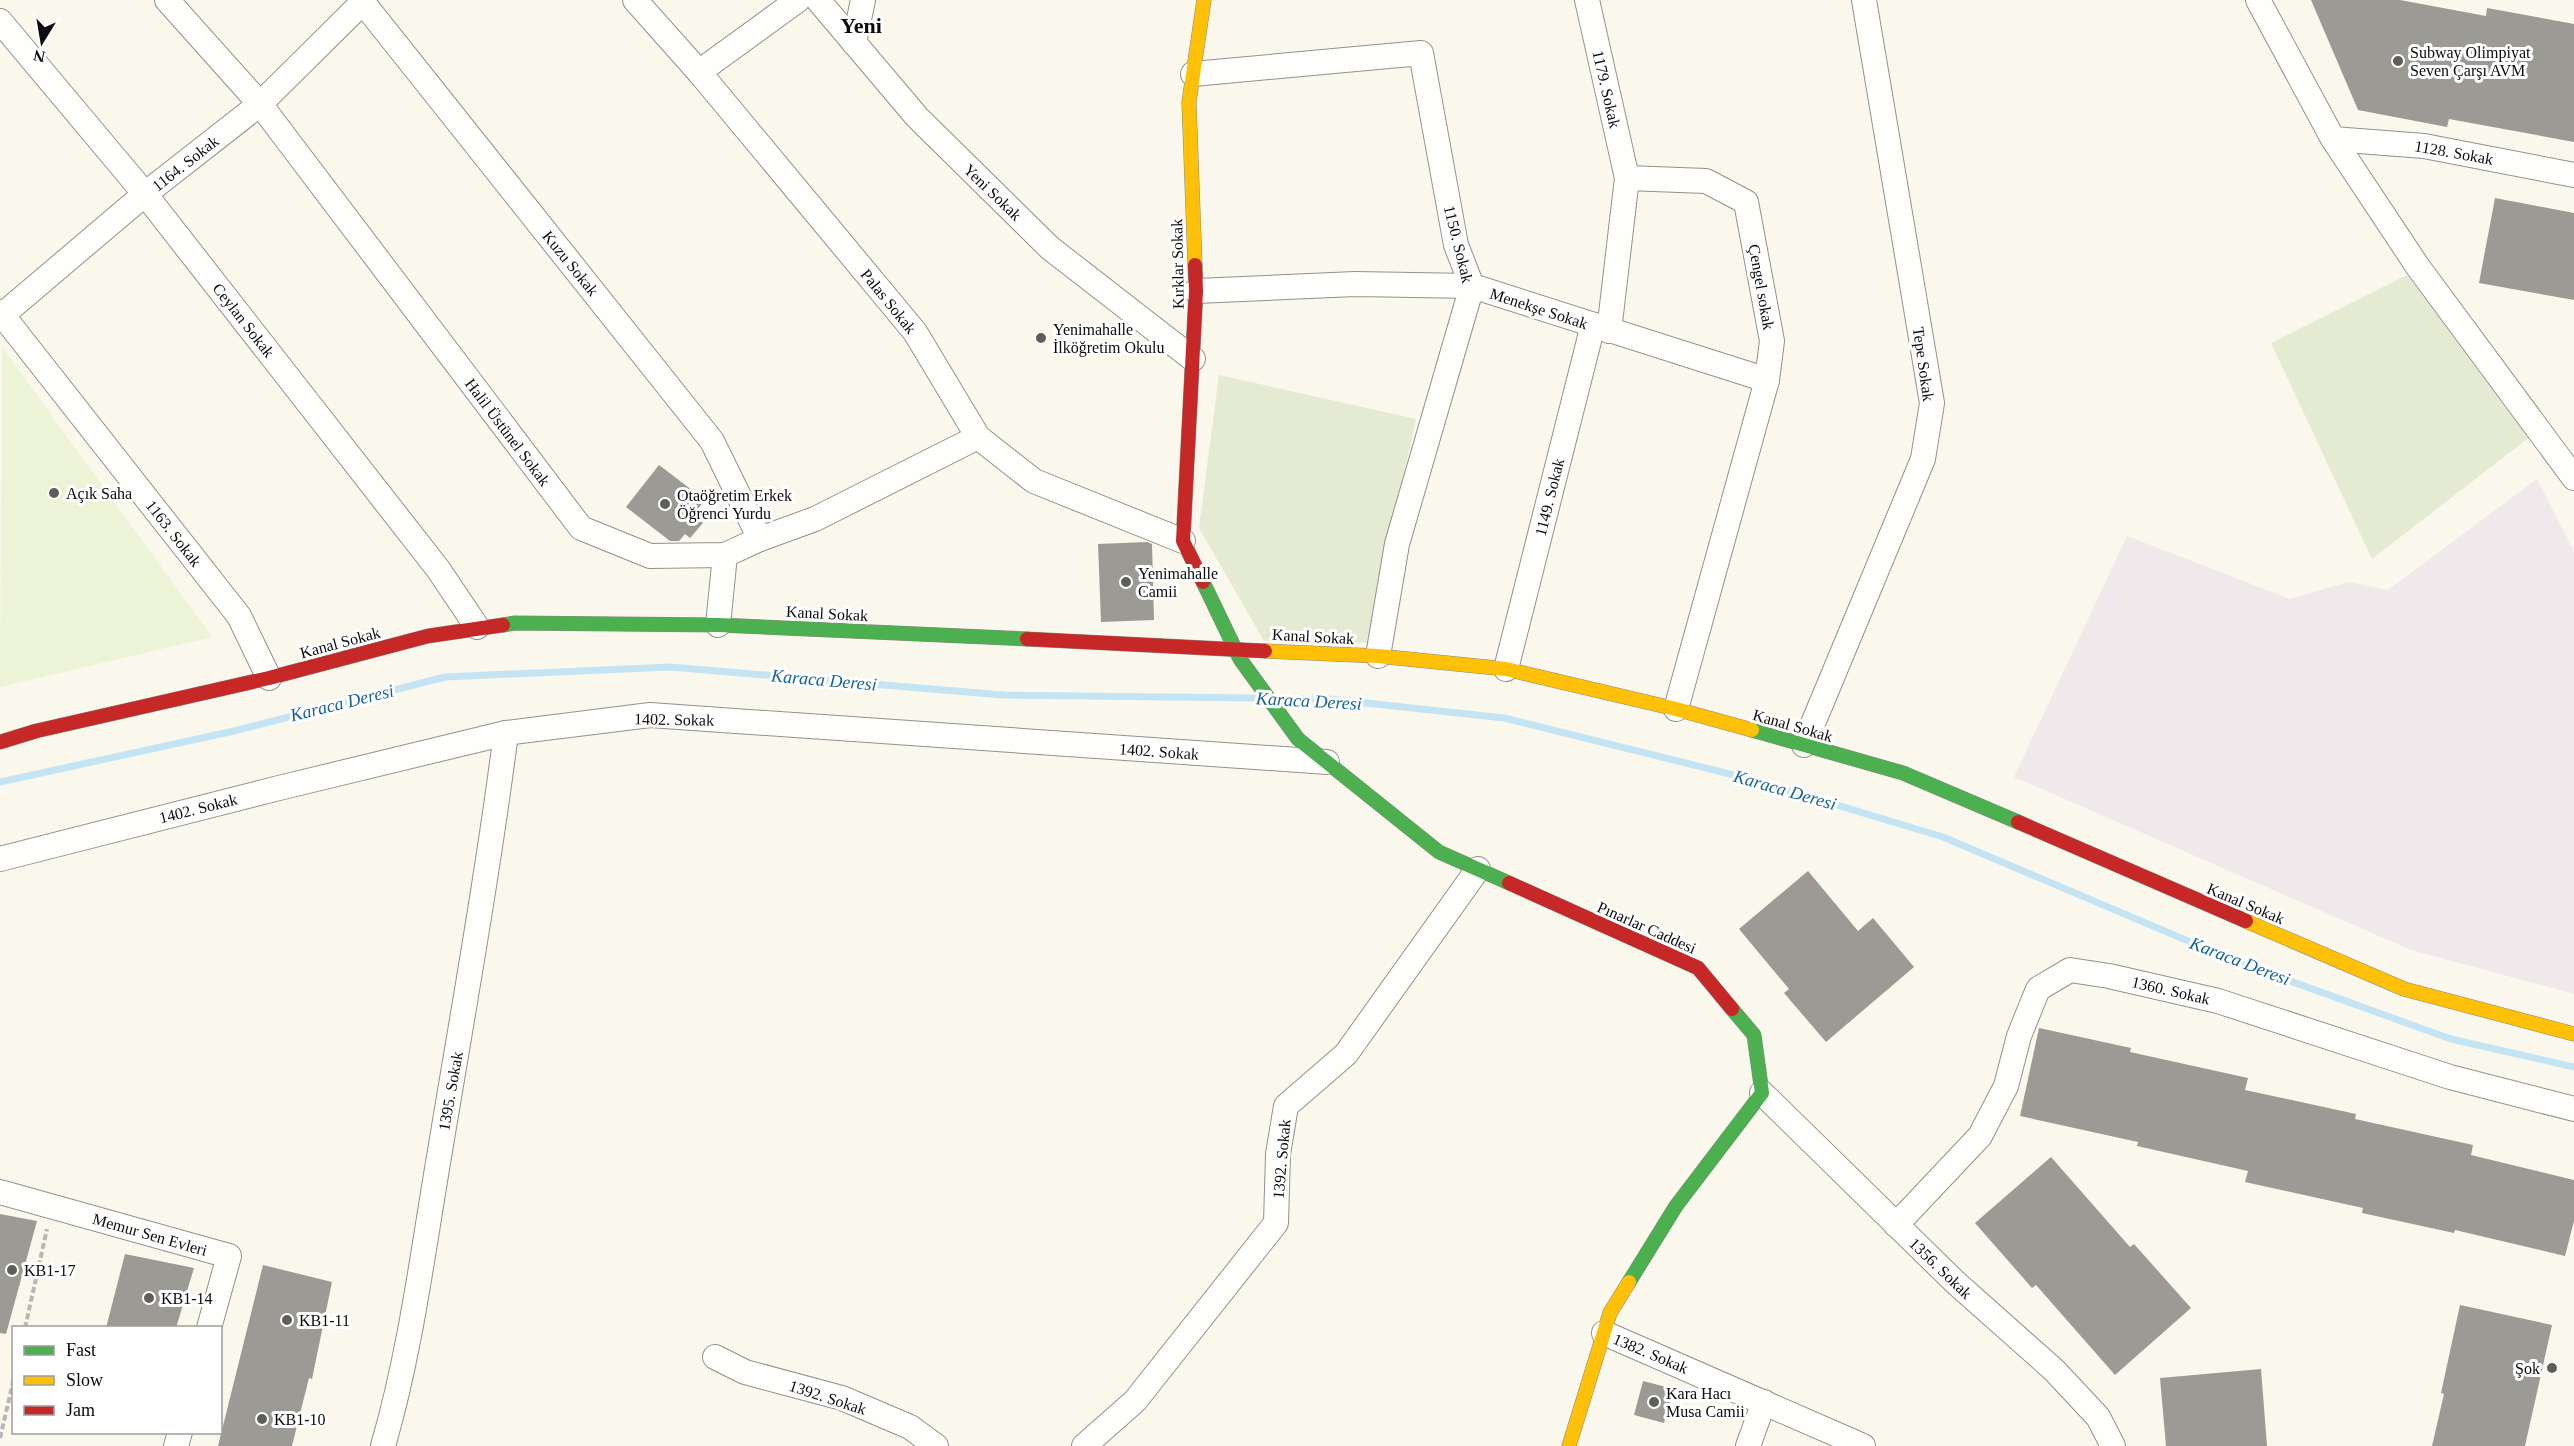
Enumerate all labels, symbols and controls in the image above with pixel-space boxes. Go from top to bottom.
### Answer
north arrow [12,12,72,72]
district label: Yeni [840,13,882,38]
place label: Subway Olimpiyat Seven Çarşı AVM [2410,44,2531,80]
text: N [32,47,47,66]
street label: 1179. Sokak [1589,49,1624,130]
marker: Subway Olimpiyat Seven Çarşı AVM [2391,54,2405,68]
street label: 1164. Sokak [149,132,222,195]
street label: 1128. Sokak [2413,137,2494,168]
street label: Yeni Sokak [960,161,1025,224]
street label: 1150. Sokak [1441,204,1476,285]
street label: Kırklar Sokak [1168,219,1187,309]
street label: Kuzu Sokak [539,227,602,299]
street label: Çengel sokak [1745,243,1777,331]
street label: Palas Sokak [858,266,920,337]
street label: Ceylan Sokak [209,280,278,361]
street label: Menekşe Sokak [1488,285,1590,333]
place label: Yenimahalle İlköğretim Okulu [1053,321,1165,357]
street label: Tepe Sokak [1909,326,1937,402]
marker: Yenimahalle İlköğretim Okulu [1034,331,1048,345]
street label: Halil Üstünel Sokak [462,375,553,489]
street label: 1149. Sokak [1532,457,1567,538]
place label: Açık Saha [66,485,132,503]
marker: Açık Saha [47,486,61,500]
place label: Otaöğretim Erkek Öğrenci Yurdu [677,487,792,523]
street label: 1163. Sokak [142,497,205,570]
marker: Otaöğretim Erkek Öğrenci Yurdu [658,497,672,511]
place label: Yenimahalle Camii [1138,565,1218,600]
marker: Yenimahalle Camii [1119,575,1133,589]
street label: Kanal Sokak [785,603,868,624]
street label: Kanal Sokak [298,624,382,661]
street label: Kanal Sokak [1271,626,1354,647]
water label: Karaca Deresi [769,665,878,695]
water label: Karaca Deresi [287,680,396,726]
water label: Karaca Deresi [1255,688,1362,714]
street label: Kanal Sokak [1751,706,1835,745]
street label: 1402. Sokak [634,710,714,729]
street label: 1402. Sokak [1118,740,1199,763]
water label: Karaca Deresi [1730,766,1839,814]
street label: 1402. Sokak [157,791,239,826]
street label: Kanal Sokak [2205,880,2287,927]
street label: Pınarlar Caddesi [1595,898,1699,957]
water label: Karaca Deresi [2186,932,2293,989]
street label: 1360. Sokak [2130,973,2212,1008]
street label: 1395. Sokak [435,1050,466,1132]
street label: 1392. Sokak [1270,1118,1293,1200]
street label: Memur Sen Evleri [91,1210,210,1259]
street label: 1356. Sokak [1906,1234,1975,1302]
place label: KB1-17 [24,1262,76,1279]
marker: KB1-17 [5,1263,19,1277]
place label: KB1-14 [161,1290,213,1307]
marker: KB1-14 [142,1291,156,1305]
place label: KB1-11 [299,1312,350,1329]
marker: KB1-11 [280,1313,294,1327]
legend [12,1326,222,1434]
street label: 1382. Sokak [1611,1330,1691,1377]
text: Fast [66,1340,96,1360]
place label: Şok [2515,1360,2540,1378]
marker: Şok [2545,1361,2559,1375]
text: Slow [66,1370,103,1390]
street label: 1392. Sokak [787,1377,869,1418]
place label: Kara Hacı Musa Camii [1666,1385,1745,1420]
marker: Kara Hacı Musa Camii [1647,1395,1661,1409]
text: Jam [66,1400,95,1420]
place label: KB1-10 [274,1411,326,1428]
marker: KB1-10 [255,1412,269,1426]

